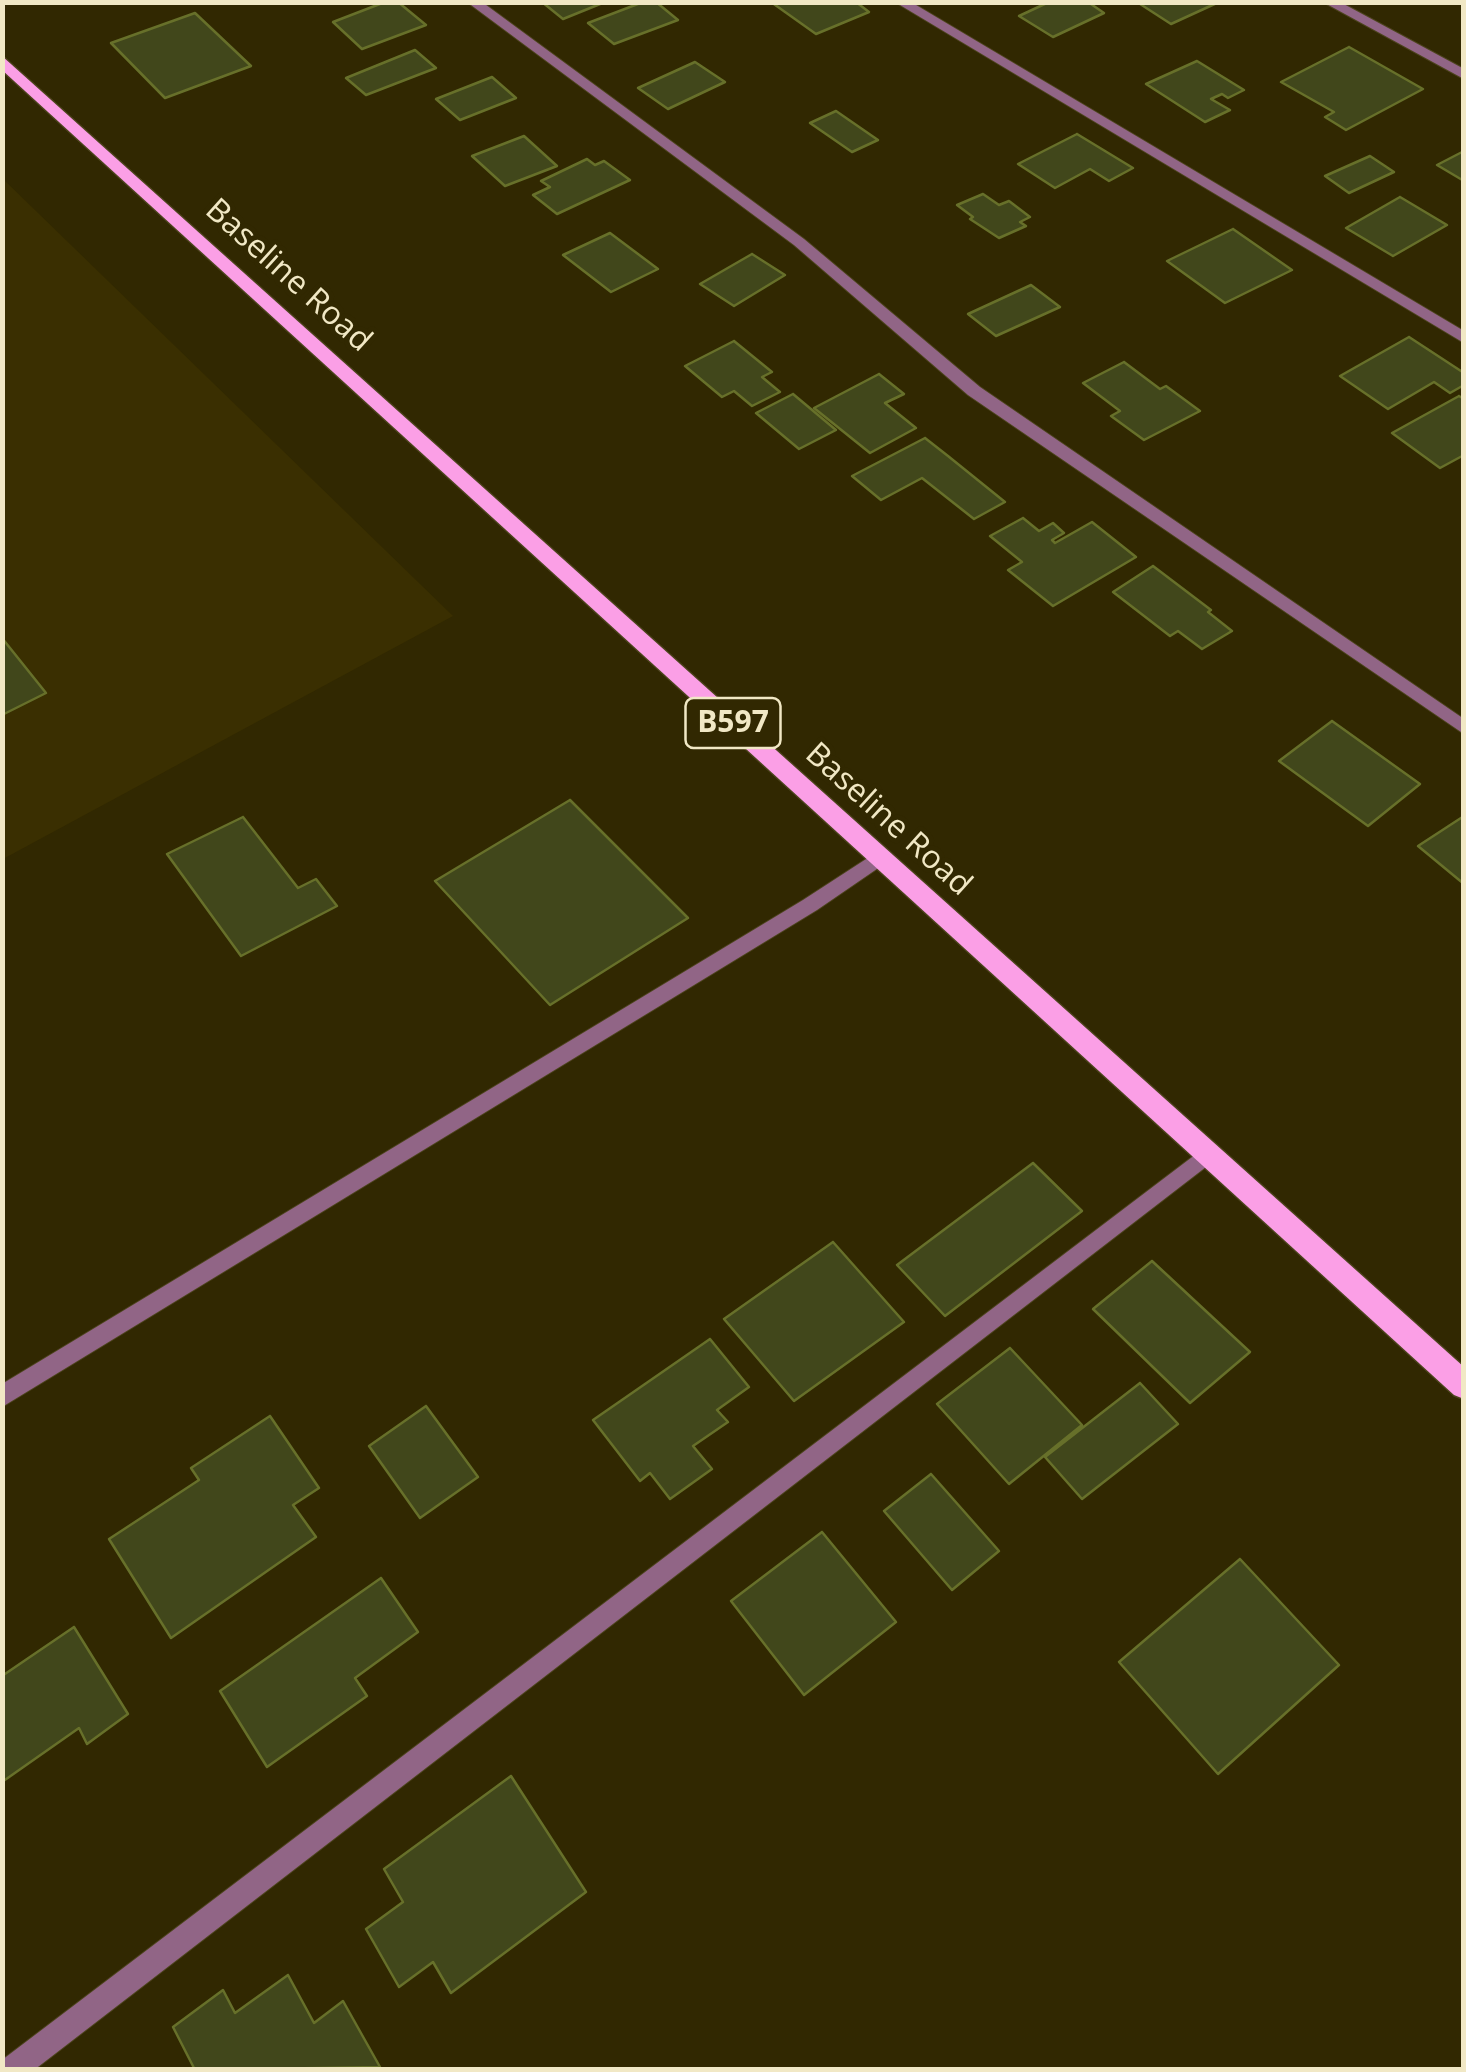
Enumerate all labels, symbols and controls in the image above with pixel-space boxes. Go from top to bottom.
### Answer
street label: Baseline Road [197,191,379,361]
road number: B597 [686,698,780,748]
street label: Baseline Road [797,735,979,905]

